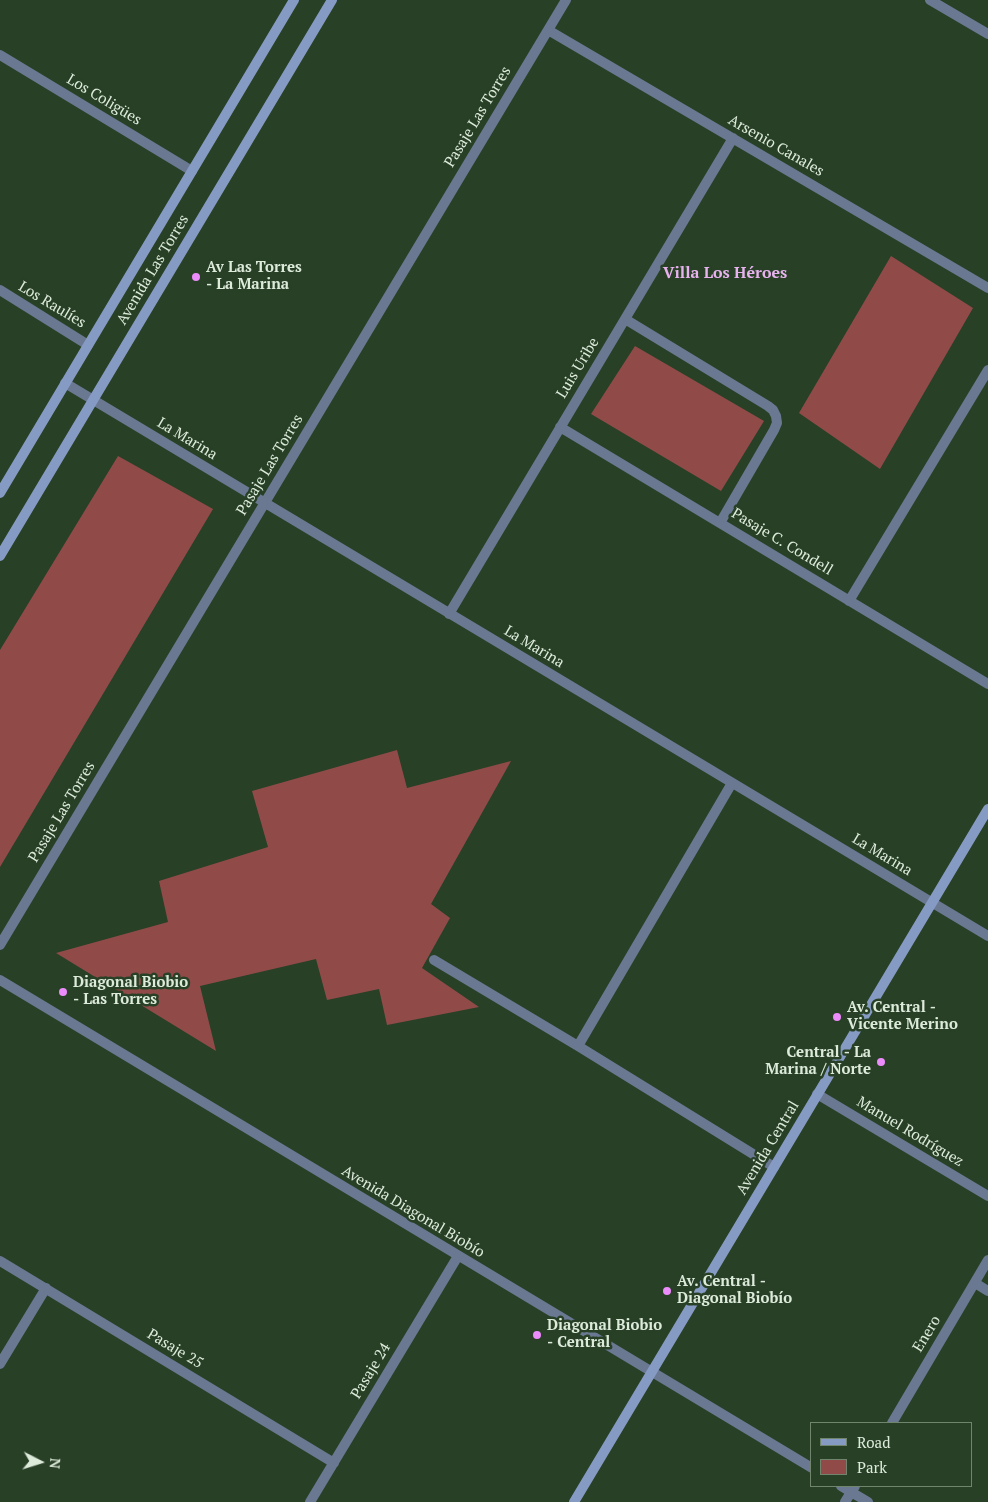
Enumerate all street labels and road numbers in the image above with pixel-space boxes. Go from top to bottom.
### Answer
street label: Pasaje Las Torres [441,63,515,171]
street label: Los Coligües [63,71,145,129]
street label: Arsenio Canales [725,111,827,181]
street label: Avenida Las Torres [113,212,193,328]
street label: Los Raulíes [15,278,89,332]
street label: Luis Uribe [553,334,603,402]
street label: Pasaje Las Torres [233,411,307,519]
street label: La Marina [154,414,220,464]
street label: Pasaje C. Condell [728,505,836,579]
street label: La Marina [501,622,567,672]
street label: Pasaje Las Torres [25,758,99,866]
street label: La Marina [849,830,915,880]
street label: Manuel Rodríguez [853,1093,967,1171]
street label: Avenida Central [733,1098,803,1198]
street label: Avenida Diagonal Biobío [338,1162,488,1262]
street label: Enero [909,1313,945,1355]
street label: Pasaje 25 [144,1325,206,1373]
street label: Pasaje 24 [347,1340,395,1402]

